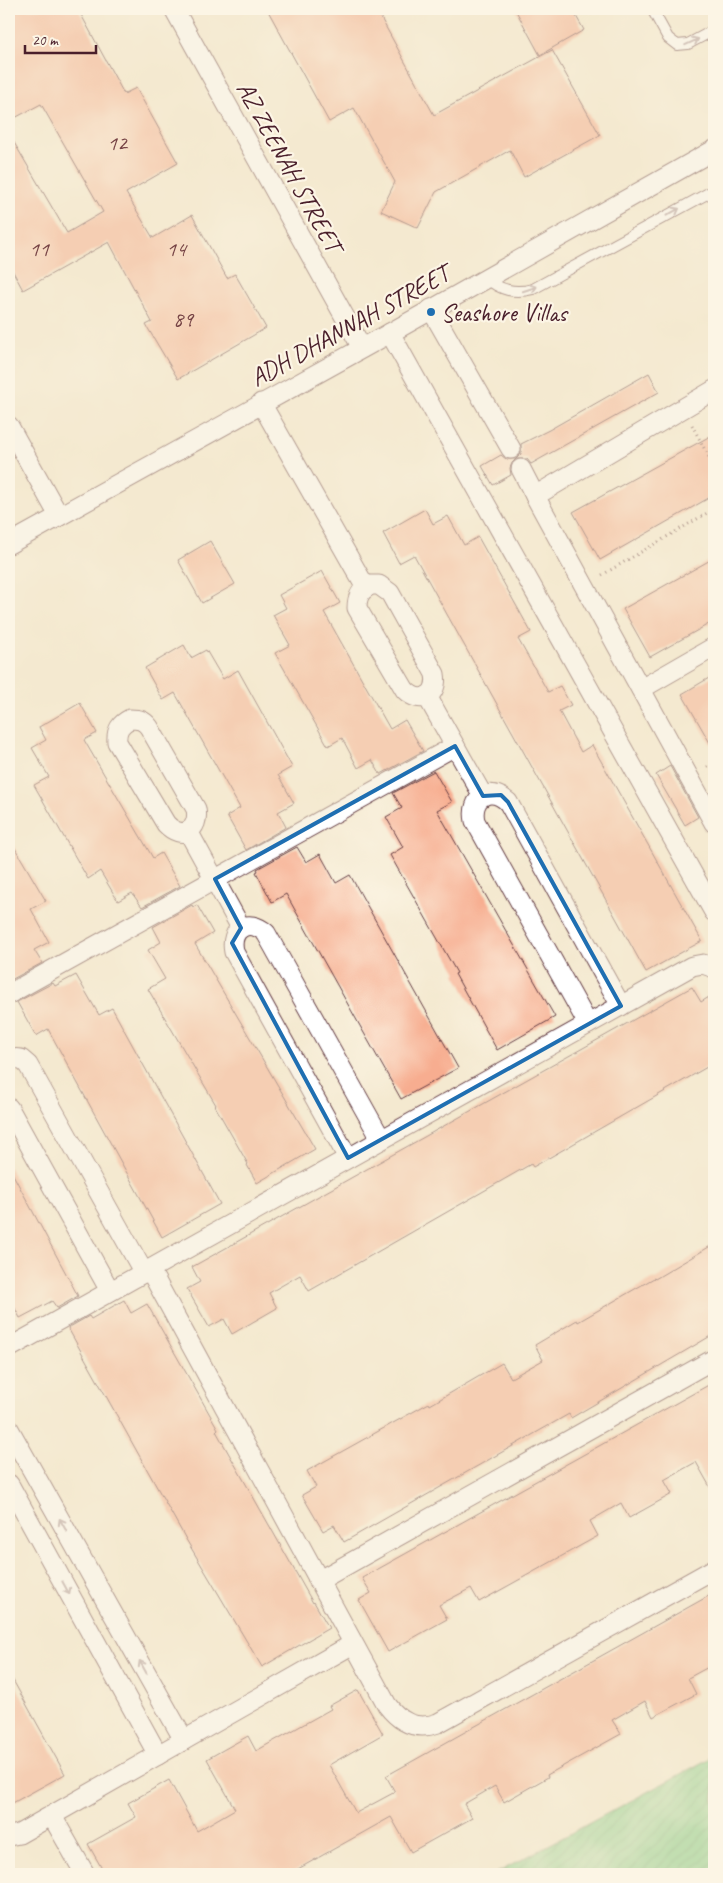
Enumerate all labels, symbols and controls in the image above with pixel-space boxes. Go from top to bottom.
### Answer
scale bar [25,22,96,54]
text: 20 m [32,31,59,50]
one-way arrow [684,37,699,47]
street label: AZ ZEENAH STREET [229,76,352,263]
house number: 12 [107,129,129,157]
one-way arrow [665,207,680,217]
house number: 11 [29,235,50,263]
house number: 14 [166,235,188,263]
street label: ADH DHANNAH STREET [244,255,460,394]
one-way arrow [522,283,538,293]
place label: Seashore Villas [441,297,569,329]
house number: 89 [173,305,195,333]
marker: Seashore Villas [425,306,437,318]
one-way arrow [58,1519,68,1533]
one-way arrow [62,1580,71,1595]
one-way arrow [138,1660,147,1675]

